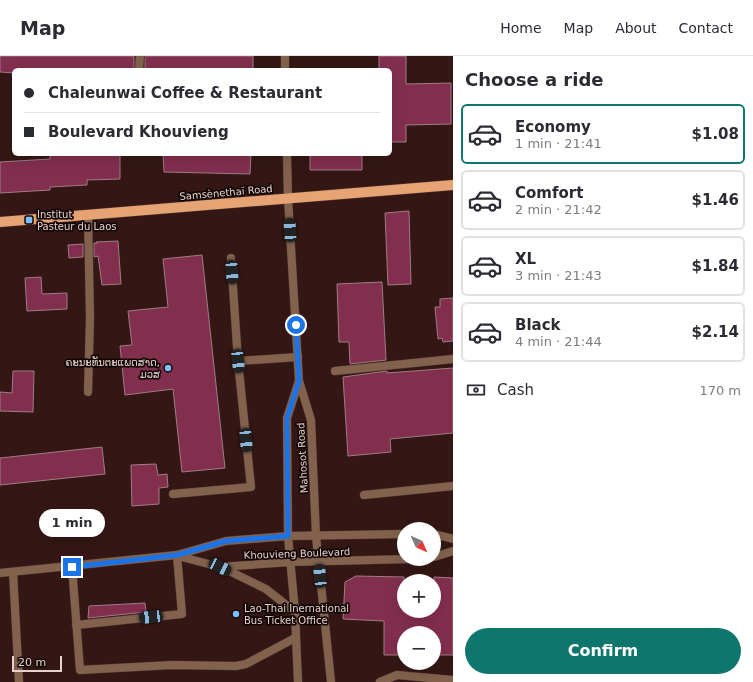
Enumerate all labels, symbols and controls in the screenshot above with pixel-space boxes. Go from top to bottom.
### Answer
text: Map [20,17,65,39]
text: Home [500,20,542,36]
text: Map [564,20,593,36]
text: About [615,20,657,36]
text: Contact [679,20,733,36]
text: Choose a ride [465,69,604,90]
text: Chaleunwai Coffee & Restaurant [48,84,322,102]
icon: car [467,116,503,152]
text: Economy [515,118,591,136]
text: Boulevard Khouvieng [48,123,229,141]
text: $1.08 [692,125,739,143]
text: 1 min · 21:41 [515,136,602,151]
icon: car [467,182,503,218]
street label: Samsènethaï Road [179,183,273,202]
text: Comfort [515,184,583,202]
text: $1.46 [692,191,739,209]
text: 2 min · 21:42 [515,202,602,217]
place label: Institut Pasteur du Laos [37,209,117,232]
marker: Institut Pasteur du Laos [24,215,34,225]
car [283,218,297,242]
icon: car [467,248,503,284]
text: XL [515,250,536,268]
text: $1.84 [692,257,739,275]
car [225,260,239,284]
text: 3 min · 21:43 [515,268,602,283]
icon: car [467,314,503,350]
route start [287,316,305,334]
text: Black [515,316,561,334]
text: $2.14 [692,323,739,341]
text: 4 min · 21:44 [515,334,602,349]
car [231,348,245,374]
place label: ຄະນະທັນຕະແພດສາດ, ມວສ [66,356,160,380]
marker: ຄະນະທັນຕະແພດສາດ, ມວສ [163,363,173,373]
icon: cash [465,379,487,401]
text: Cash [497,381,534,399]
text: 170 m [699,383,741,398]
street label: Mahosot Road [295,422,310,494]
car [239,428,253,452]
callout: 1 min [39,509,105,537]
text: 1 min [52,515,92,530]
north arrow [397,522,441,566]
map controls [397,522,441,670]
street label: Khouvieng Boulevard [244,546,350,561]
car [207,556,233,578]
route end [63,558,81,576]
car [313,563,327,589]
button: + [397,574,441,618]
place label: Lao-Thai Inernational Bus Ticket Office [244,603,349,626]
marker: Lao-Thai Inernational Bus Ticket Office [231,609,241,619]
car [138,610,164,624]
button: − [397,626,441,670]
button: Confirm [465,628,741,674]
scale bar [12,654,62,673]
text: 20 m [18,656,46,669]

